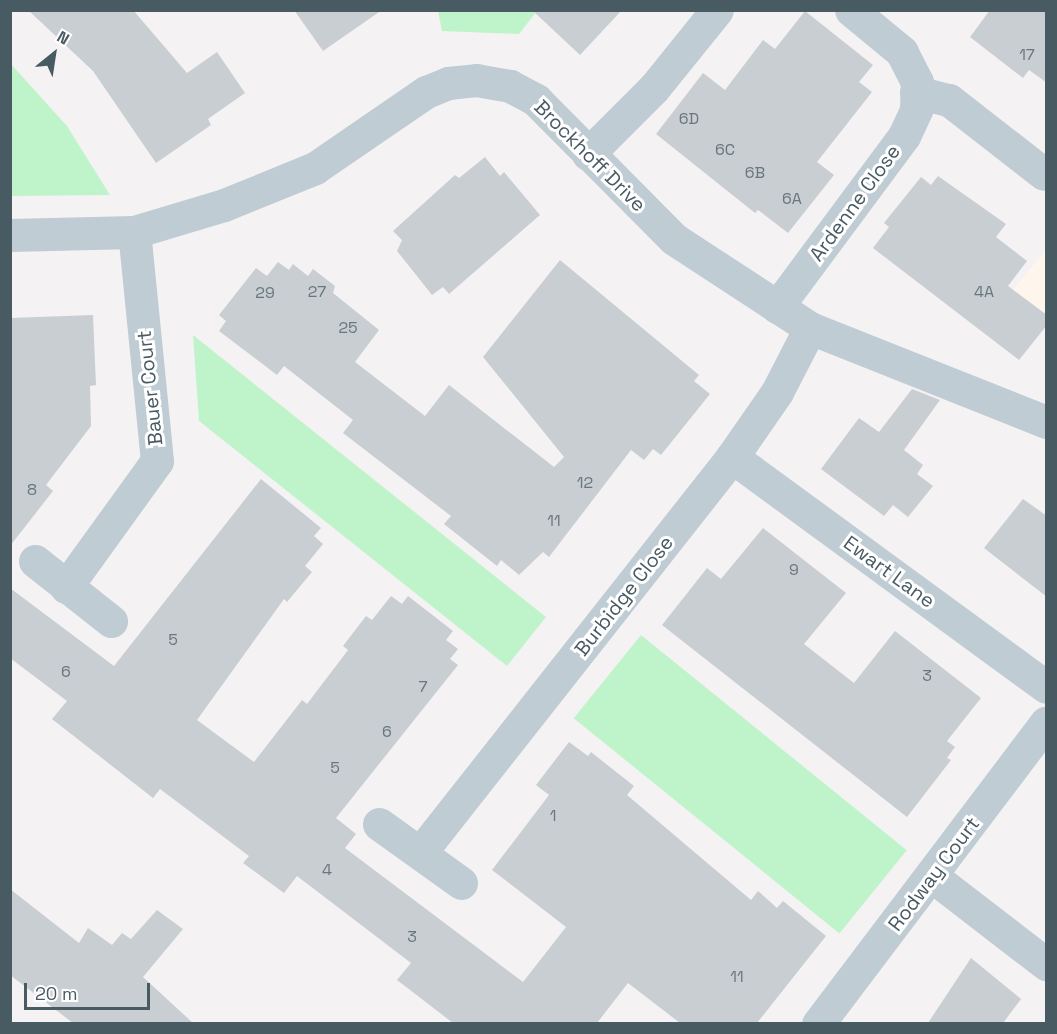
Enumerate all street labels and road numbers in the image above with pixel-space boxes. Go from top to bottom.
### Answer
street label: Brockhoff Drive [529,95,651,217]
street label: Ardenne Close [805,140,905,266]
street label: Bauer Court [132,329,168,447]
street label: Burbidge Close [570,531,678,661]
street label: Ewart Lane [839,531,939,613]
street label: Rodway Court [883,812,985,936]

